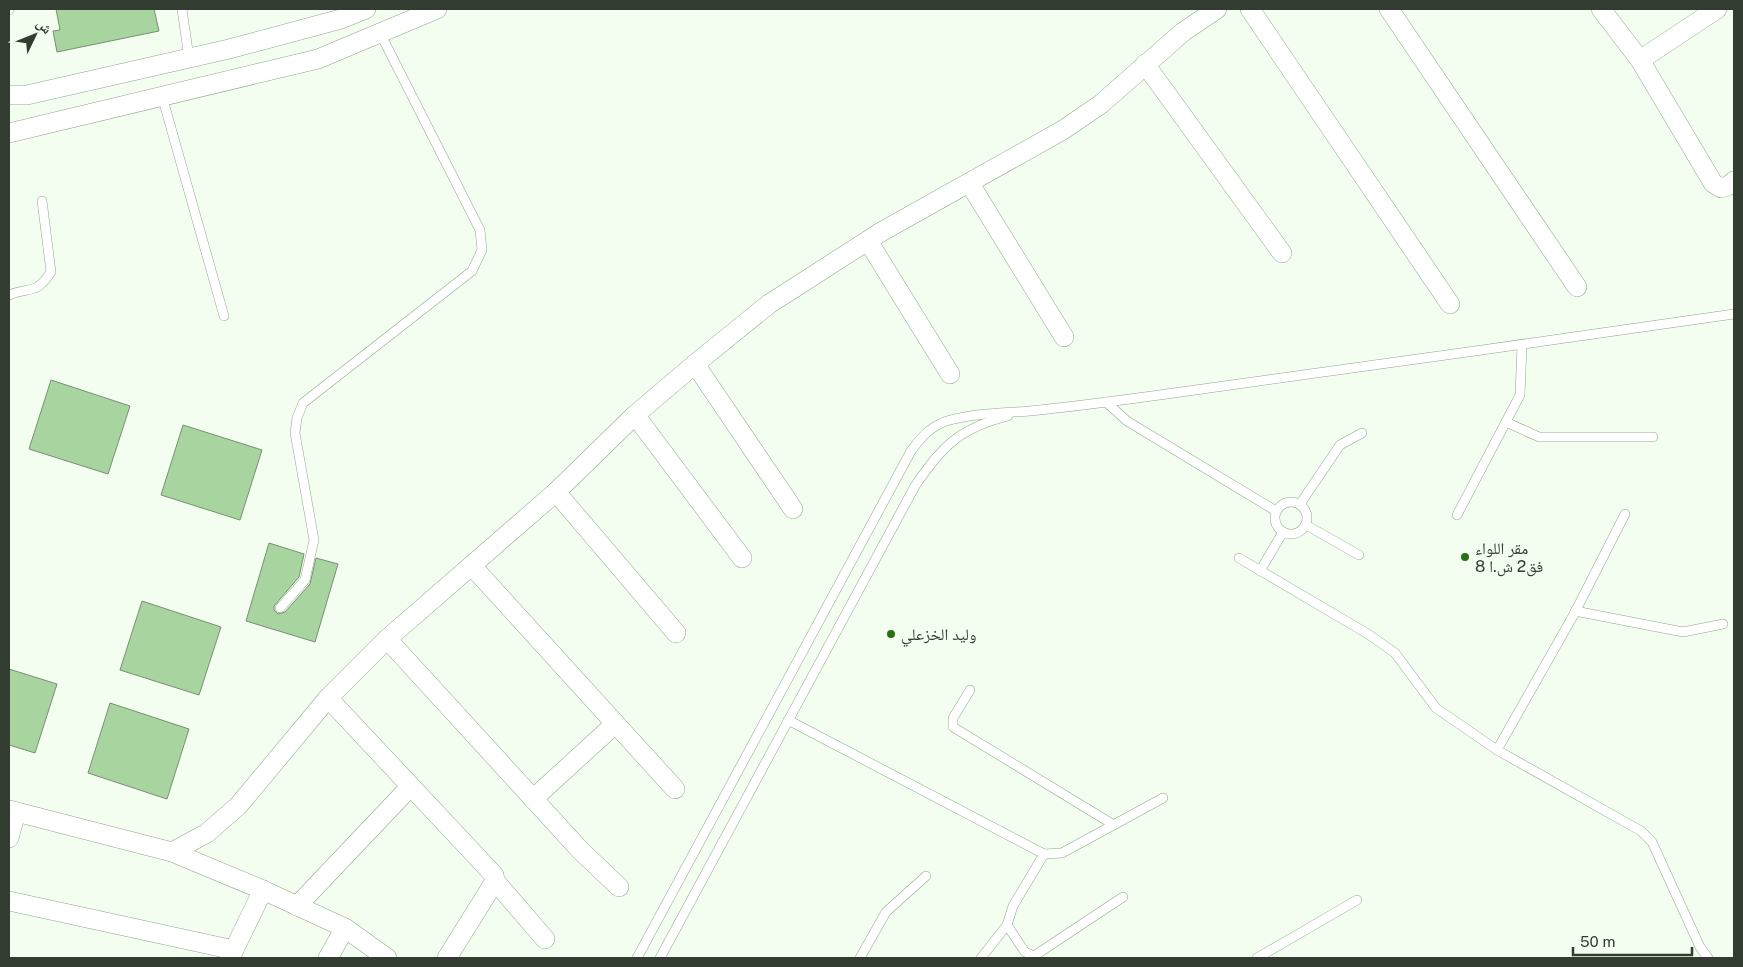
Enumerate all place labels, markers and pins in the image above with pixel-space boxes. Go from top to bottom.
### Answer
place label: مقر اللواء 8 فق2 ش.ا [1475,539,1543,577]
marker: مقر اللواء 8 فق2 ش.ا [1459,551,1471,563]
place label: وليد الخزعلي [901,625,976,647]
marker: وليد الخزعلي [885,628,897,640]

